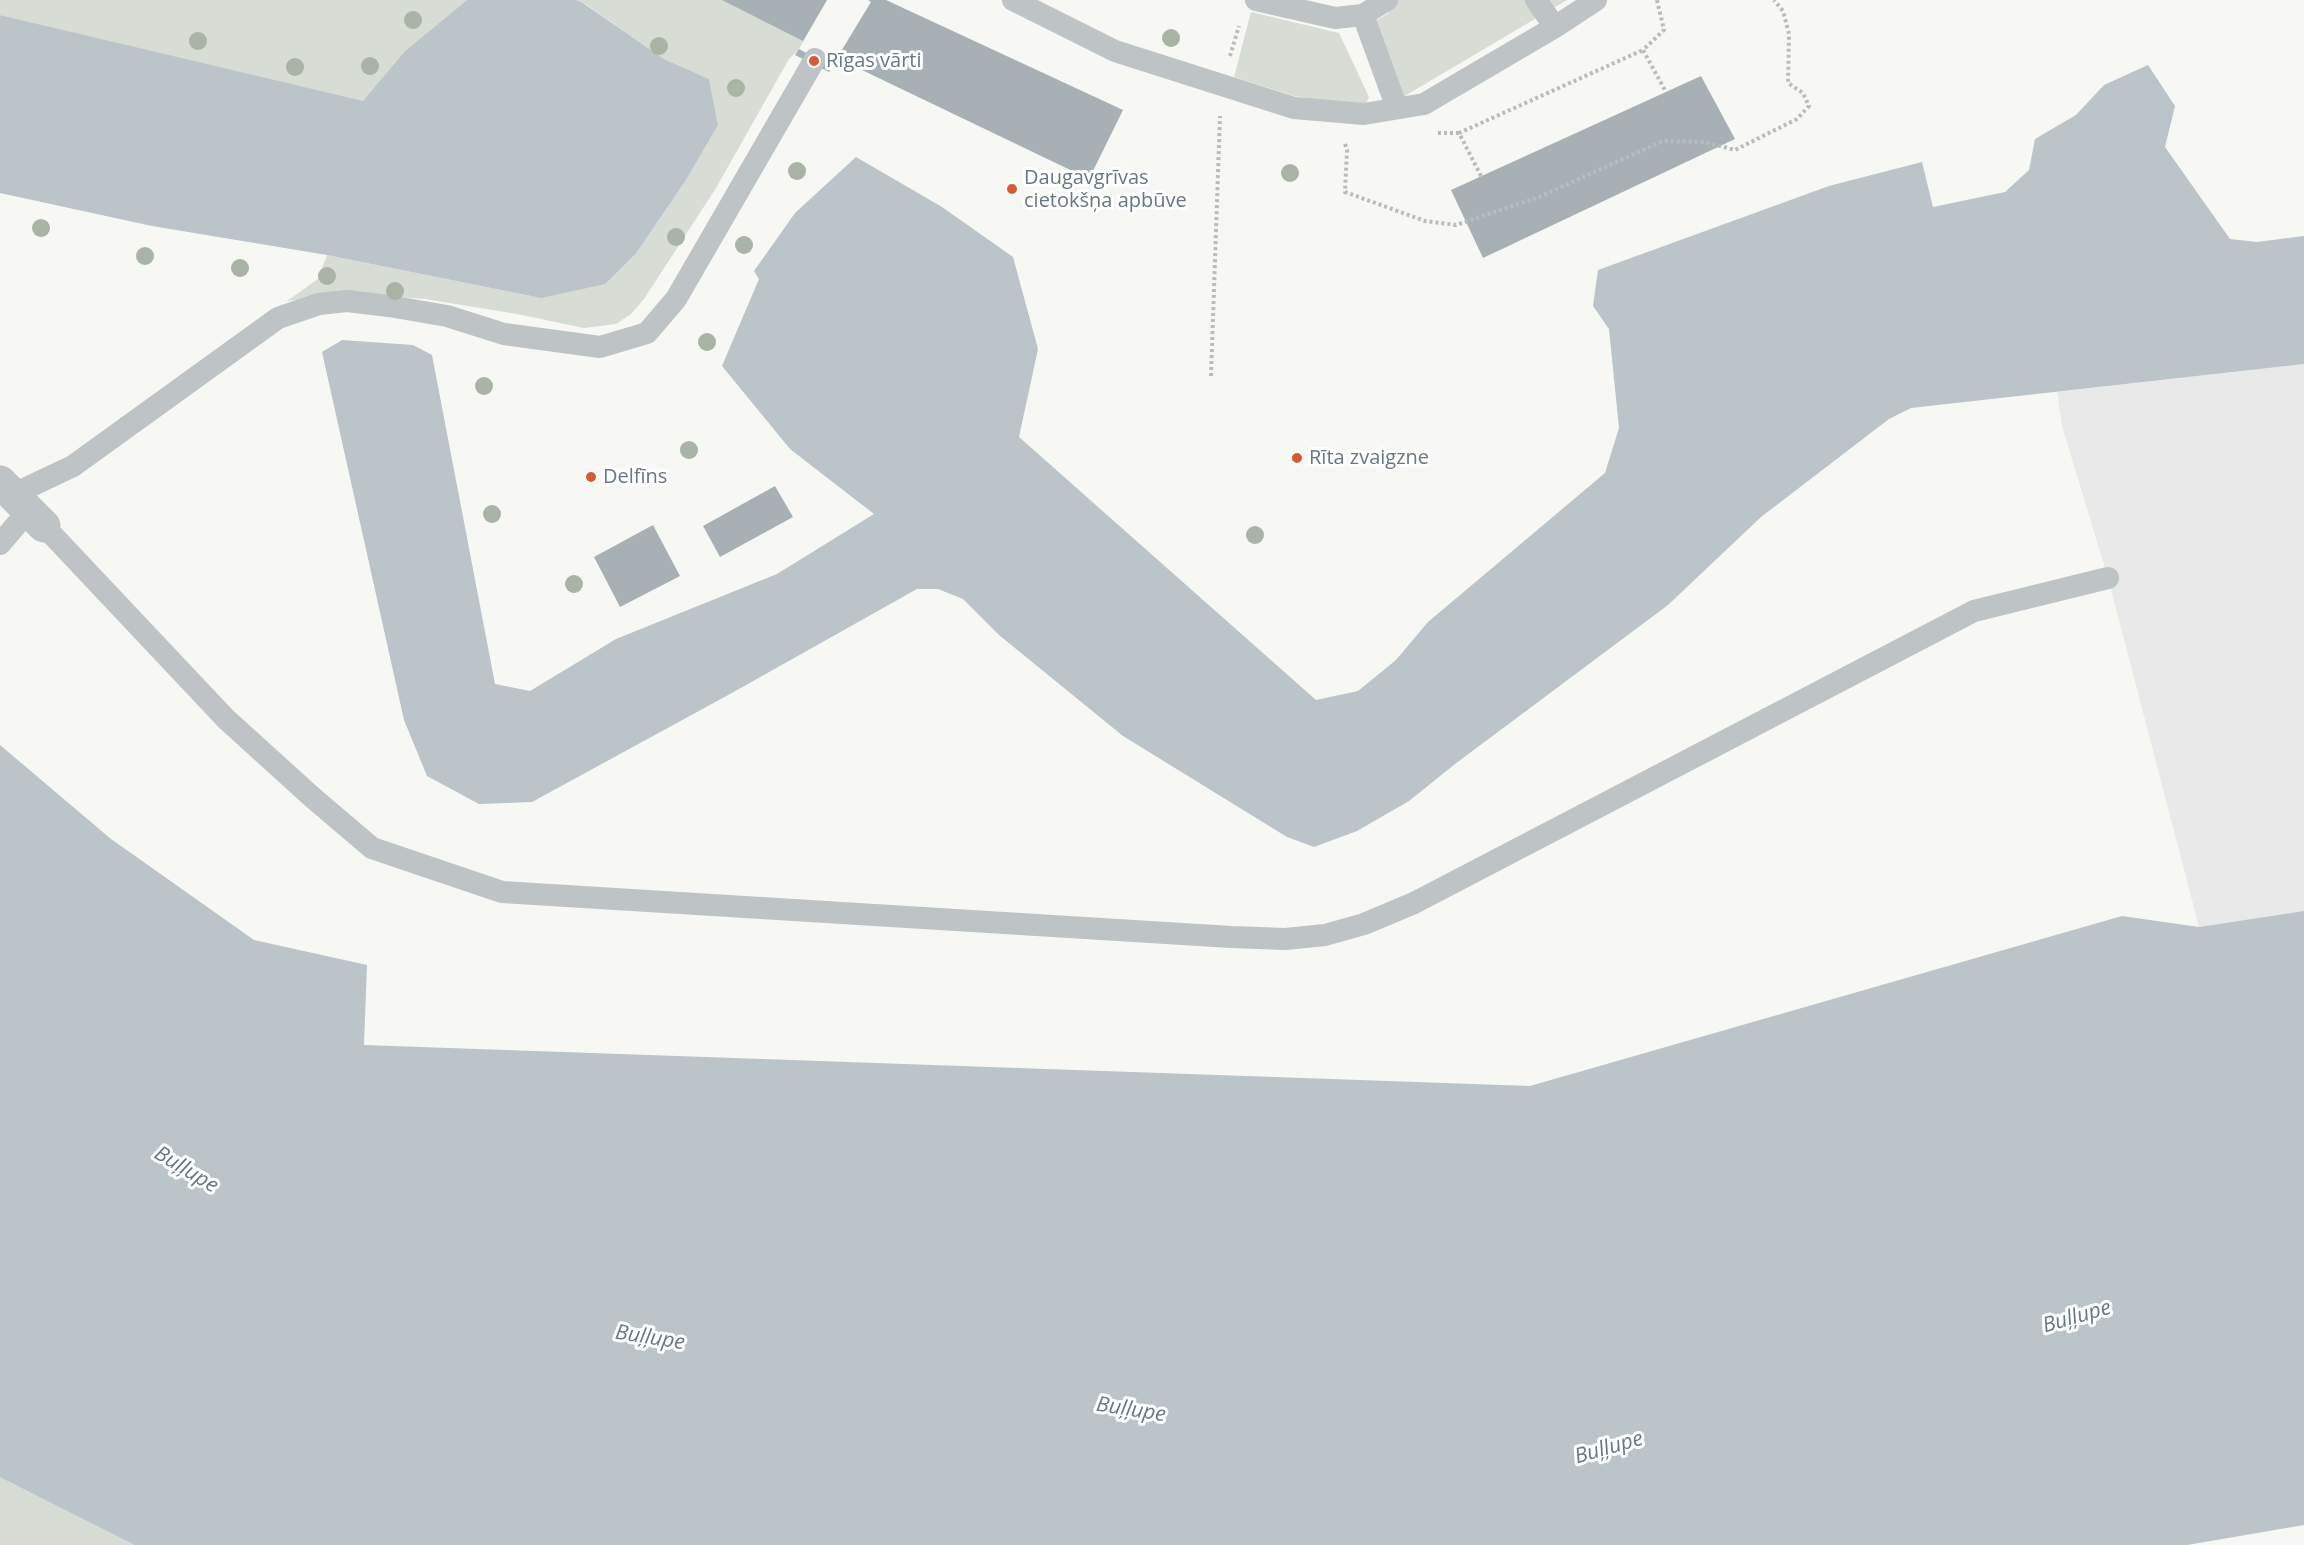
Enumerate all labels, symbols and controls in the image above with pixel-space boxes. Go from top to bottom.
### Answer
place label: Rīgas vārti [826,49,922,73]
marker: Rīgas vārti [807,54,821,68]
place label: Daugavgrīvas cietokšņa apbūve [1024,166,1187,213]
marker: Daugavgrīvas cietokšņa apbūve [1005,182,1019,196]
place label: Rīta zvaigzne [1309,446,1429,470]
marker: Rīta zvaigzne [1290,451,1304,465]
place label: Delfīns [603,465,667,489]
marker: Delfīns [584,470,598,484]
water label: Buļļupe [150,1141,222,1199]
water label: Buļļupe [2040,1295,2114,1339]
water label: Buļļupe [613,1320,687,1356]
water label: Buļļupe [1094,1392,1168,1428]
water label: Buļļupe [1572,1426,1646,1470]

